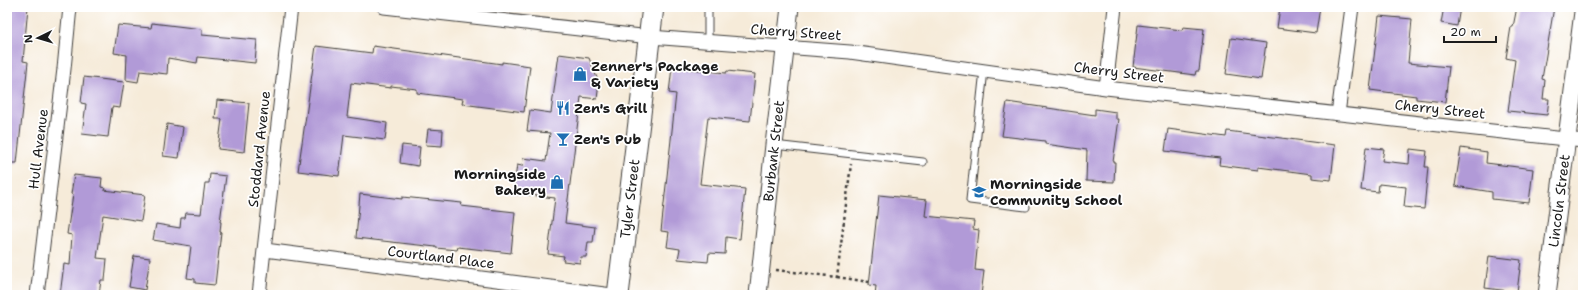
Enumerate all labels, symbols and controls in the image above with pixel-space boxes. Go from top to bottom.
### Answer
north arrow [18,18,58,58]
scale bar [1444,18,1496,44]
street label: Cherry Street [750,20,842,44]
text: 20 m [1450,24,1481,40]
text: N [21,34,36,44]
place label: Zenner's Package & Variety [591,57,719,91]
street label: Cherry Street [1073,58,1165,86]
shop icon: Zenner's Package & Variety [572,66,588,82]
street label: Stoddard Avenue [244,90,274,208]
street label: Cherry Street [1394,95,1486,123]
place label: Zen's Grill [574,99,647,117]
street label: Burbank Street [759,99,788,202]
restaurant icon: Zen's Grill [555,100,571,116]
street label: Hull Avenue [24,108,52,190]
place label: Zen's Pub [574,130,641,148]
bar icon: Zen's Pub [555,131,571,147]
street label: Lincoln Street [1544,153,1574,248]
street label: Tyler Street [616,158,643,239]
place label: Morningside Bakery [454,165,546,199]
shop icon: Morningside Bakery [549,174,565,190]
place label: Morningside Community School [990,175,1123,209]
school or university icon: Morningside Community School [971,184,987,200]
street label: Courtland Place [386,242,496,272]

